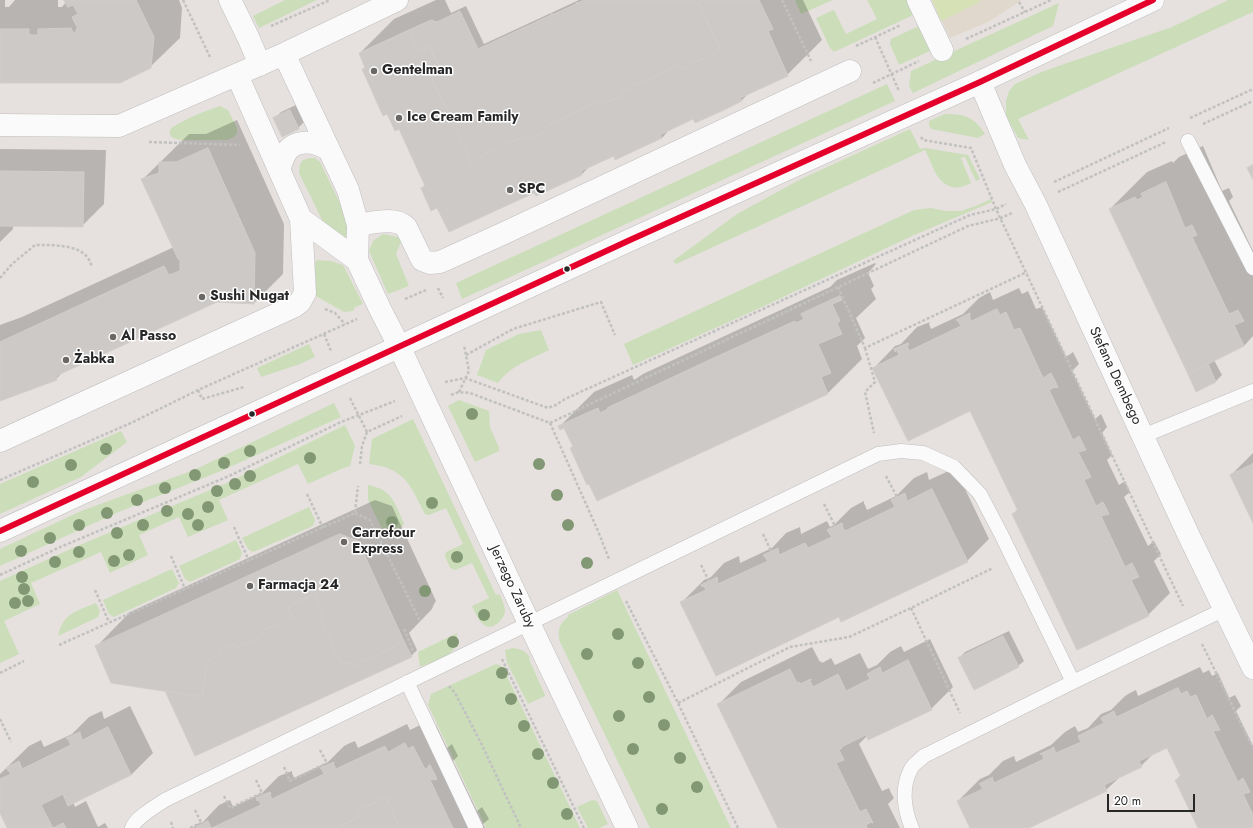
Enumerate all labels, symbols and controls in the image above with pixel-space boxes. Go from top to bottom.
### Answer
place label: Gentelman [382,63,453,79]
marker: Gentelman [369,66,379,76]
place label: Ice Cream Family [407,110,519,126]
marker: Ice Cream Family [394,113,404,123]
place label: SPC [518,182,545,198]
marker: SPC [505,185,515,195]
unlabelled marker [562,264,572,274]
place label: Sushi Nugat [210,289,289,305]
marker: Sushi Nugat [197,292,207,302]
street label: Stefana Dembego [1085,325,1145,427]
place label: Al Passo [121,329,176,345]
marker: Al Passo [108,332,118,342]
place label: Żabka [74,352,114,368]
marker: Żabka [61,355,71,365]
unlabelled marker [247,409,257,419]
place label: Carrefour Express [352,526,416,558]
marker: Carrefour Express [339,537,349,547]
street label: Jerzego Zaruby [485,543,539,631]
place label: Farmacja 24 [258,578,339,594]
marker: Farmacja 24 [245,581,255,591]
scale bar [1109,786,1197,812]
text: 20 m [1114,792,1141,810]

